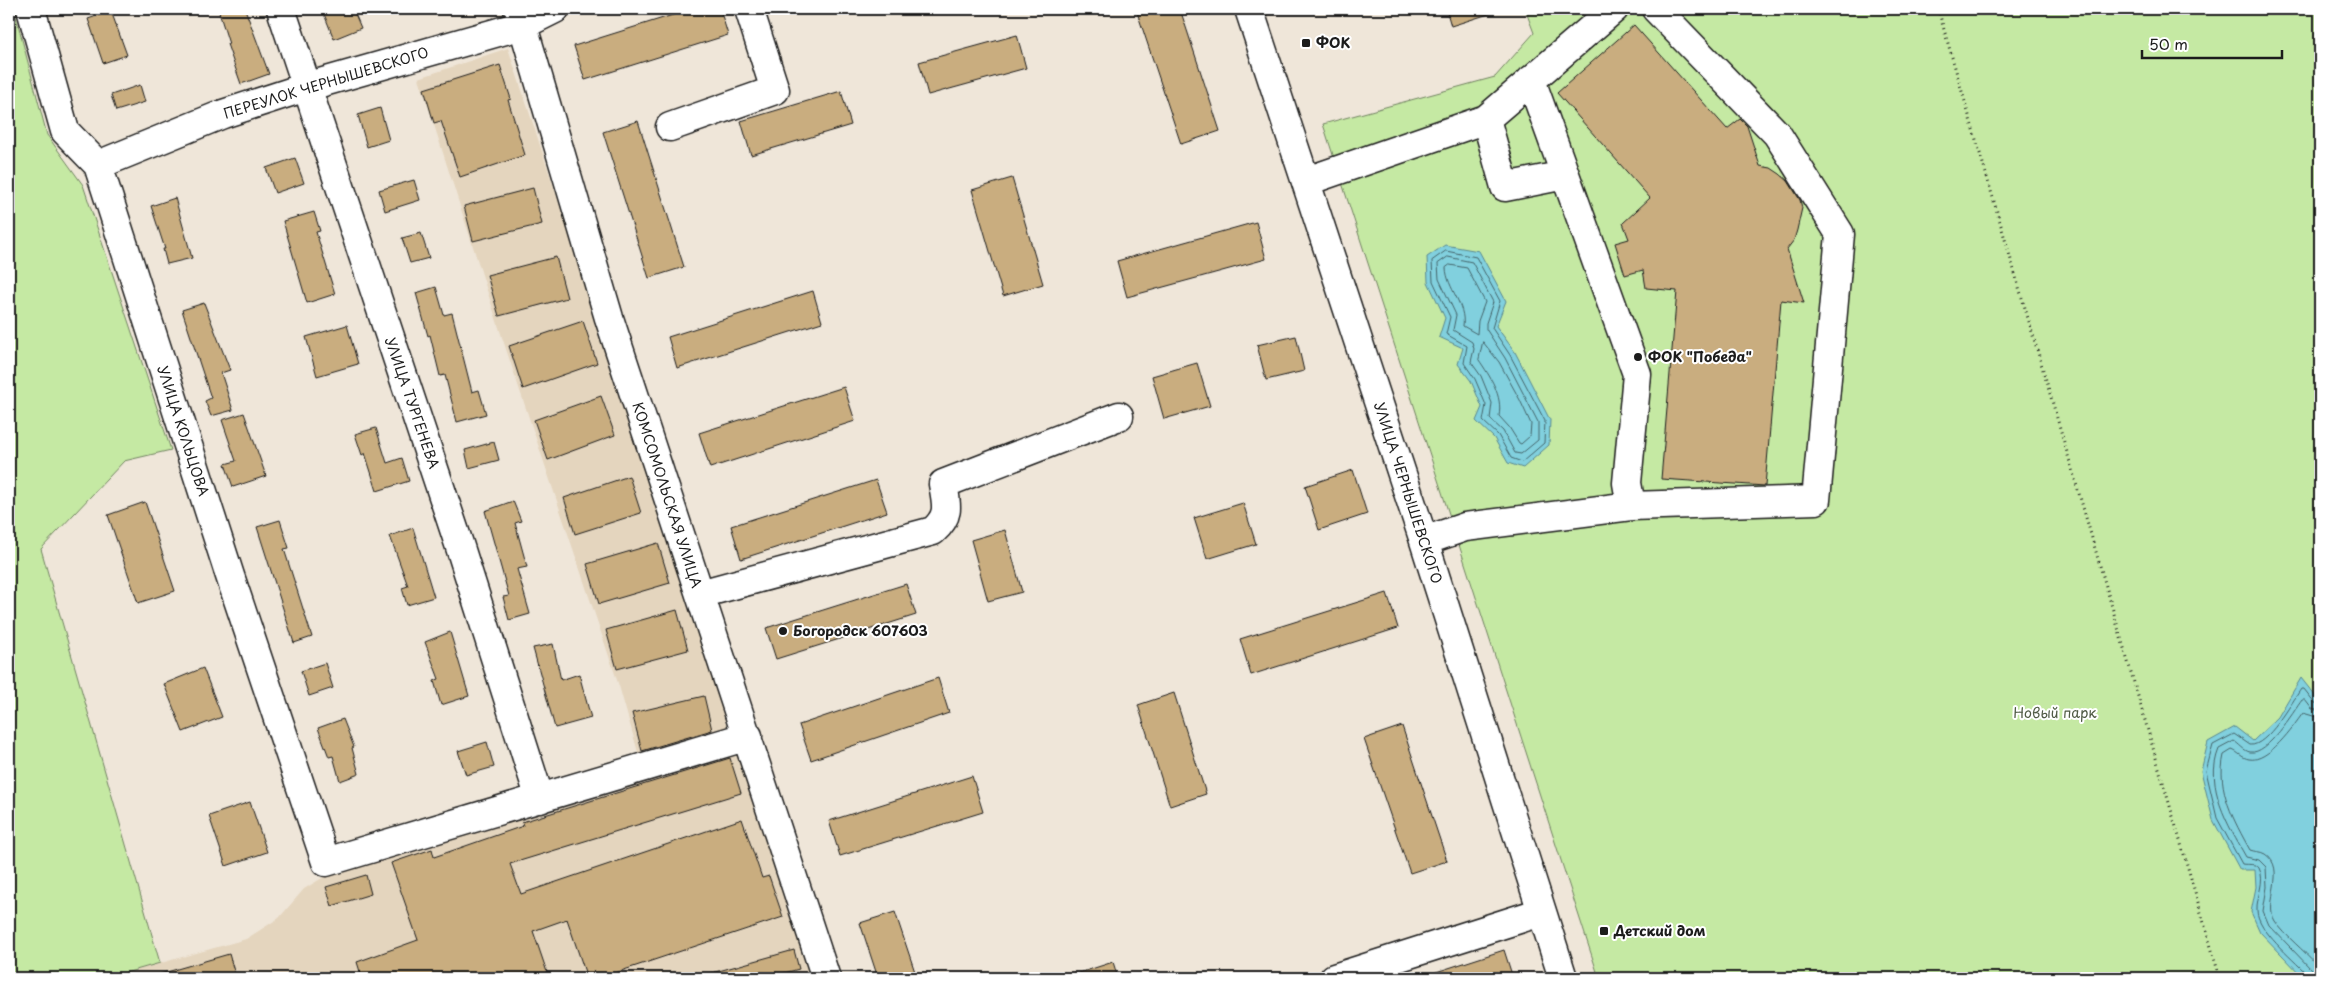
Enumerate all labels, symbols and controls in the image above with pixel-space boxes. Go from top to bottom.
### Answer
scale bar [2142,28,2282,60]
place label: ФОК [1316,32,1350,53]
text: 50 m [2149,32,2188,55]
marker: ФОК [1300,37,1312,49]
street label: ПЕРЕУЛОК ЧЕРНЫШЕВСКОГО [221,41,431,124]
street label: УЛИЦА ТУРГЕНЕВА [380,334,445,471]
place label: ФОК "Победа" [1648,346,1752,367]
marker: ФОК "Победа" [1632,351,1644,363]
street label: УЛИЦА КОЛЬЦОВА [152,363,214,499]
street label: КОМСОМОЛЬСКАЯ УЛИЦА [627,399,708,591]
street label: УЛИЦА ЧЕРНЫШЕВСКОГО [1369,399,1448,586]
place label: Богородск 607603 [793,620,928,641]
marker: Богородск 607603 [777,625,789,637]
park label: Новый парк [2013,702,2097,723]
place label: Детский дом [1613,920,1706,941]
marker: Детский дом [1598,925,1610,937]

